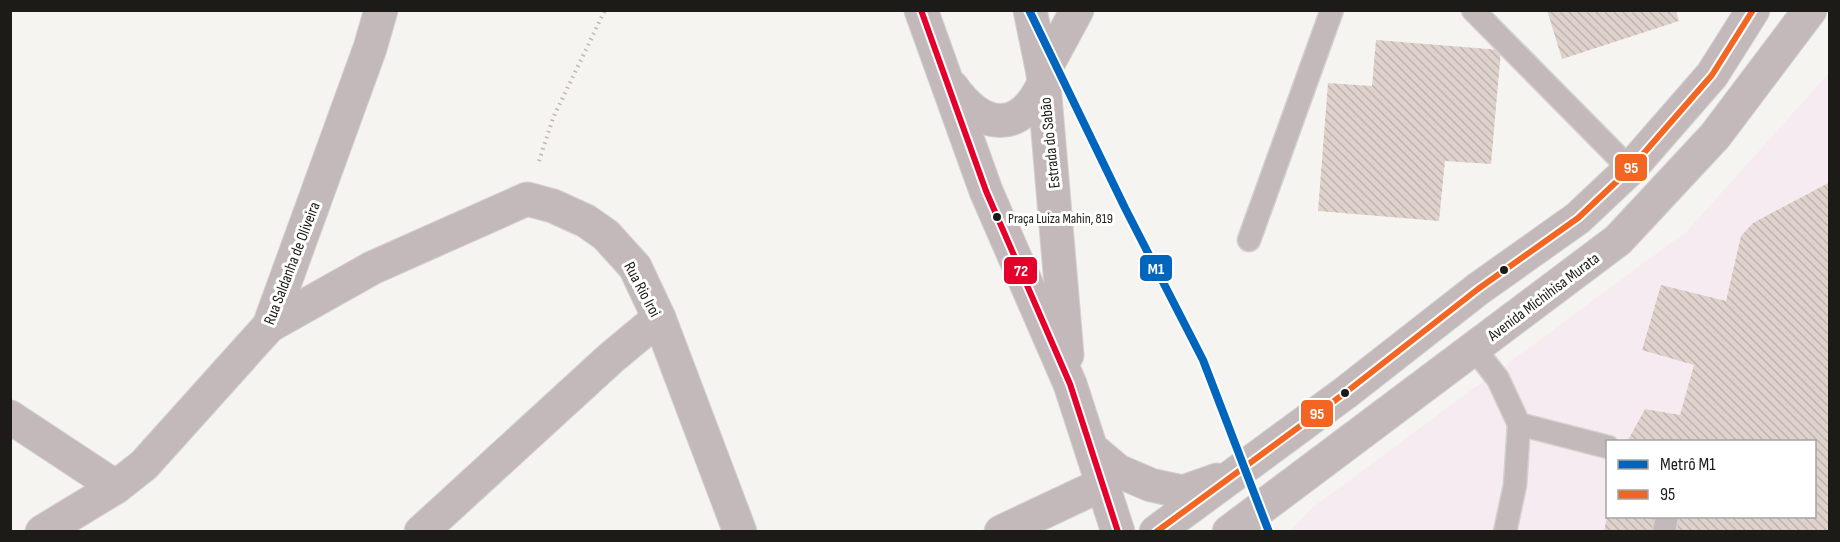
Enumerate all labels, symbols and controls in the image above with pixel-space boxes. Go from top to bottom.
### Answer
street label: Estrada do Sabão [1036,96,1065,189]
line badge: 95 [1614,153,1648,182]
text: 95 [1624,159,1638,178]
street label: Rua Saldanha de Oliveira [260,200,325,328]
place label: Praça Luiza Mahin, 819 [1008,210,1113,227]
marker: Praça Luiza Mahin, 819 [991,211,1003,223]
street label: Avenida Michihisa Murata [1484,249,1603,346]
line badge: M1 [1139,254,1173,282]
line badge: 72 [1003,256,1038,285]
street label: Rua Rio Iroi [619,259,664,320]
text: M1 [1148,260,1165,279]
text: 72 [1014,262,1028,281]
unlabelled marker [1498,264,1510,276]
unlabelled marker [1339,387,1351,399]
line badge: 95 [1300,399,1334,428]
text: 95 [1310,405,1324,424]
legend [1606,440,1816,518]
text: Metrô M1 [1660,454,1716,475]
text: 95 [1660,484,1675,505]

